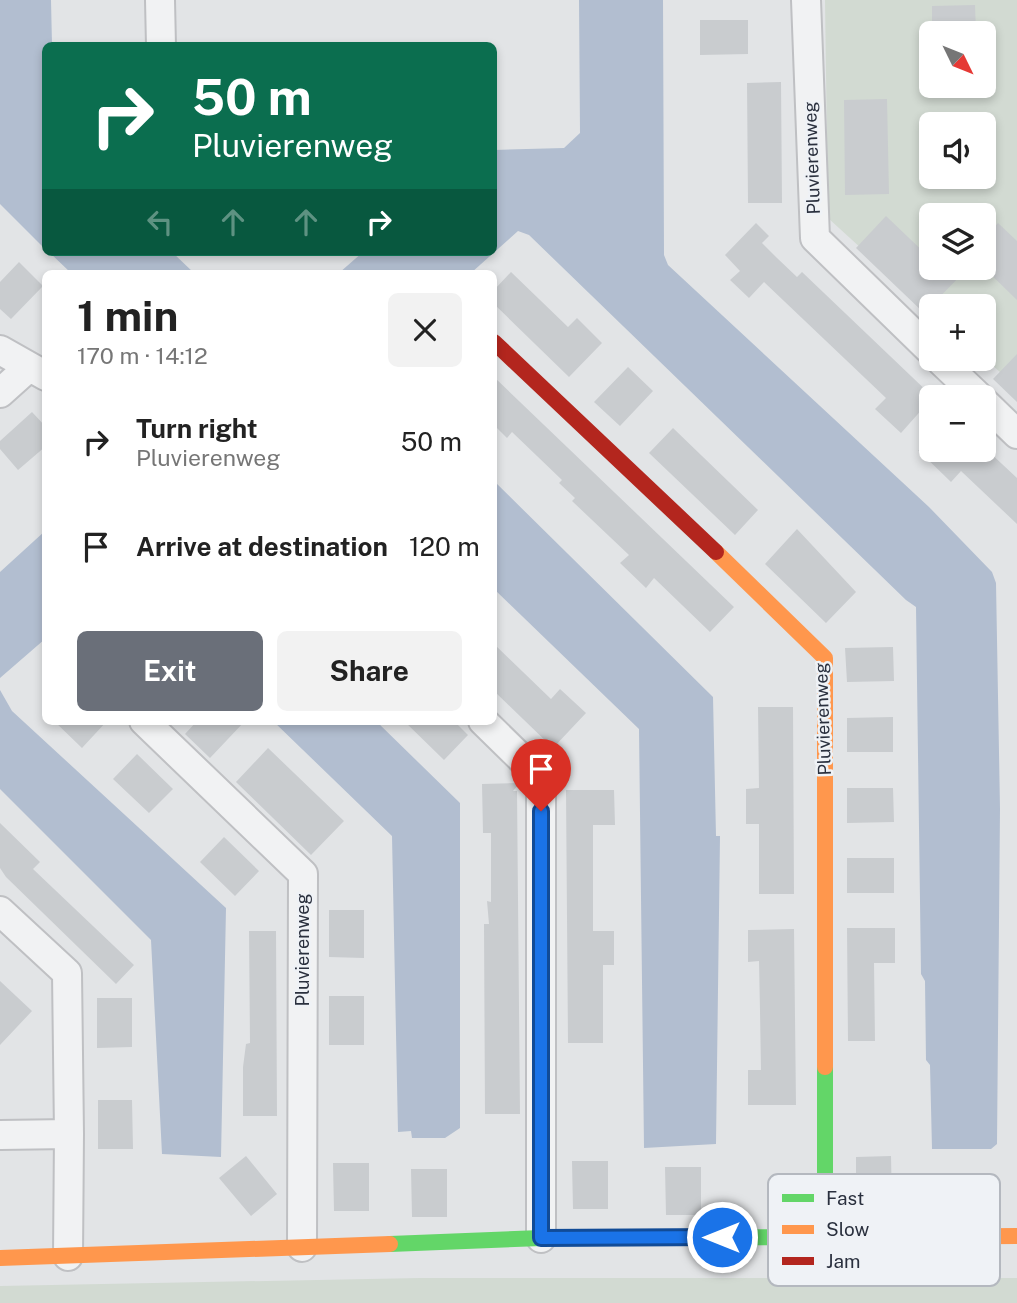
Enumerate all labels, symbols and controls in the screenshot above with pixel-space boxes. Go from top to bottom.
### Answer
north arrow [919,21,996,98]
map controls [919,21,996,462]
text: 50 m [192,68,312,126]
icon: right [77,70,168,161]
street label: Pluvierenweg [799,101,824,215]
button: sound [919,112,996,189]
text: Pluvierenweg [192,127,393,164]
icon: left [141,203,179,241]
icon: ahead [214,203,252,241]
icon: ahead [287,203,325,241]
icon: right [360,203,398,241]
button: layers [919,203,996,280]
text: 1 min [77,291,178,340]
button: close [388,293,462,367]
button: + [919,294,996,371]
text: 170 m · 14:12 [77,342,208,369]
button: − [919,385,996,462]
text: Turn right [136,413,258,444]
icon: right [77,423,115,461]
text: 50 m [401,426,462,457]
text: Pluvierenweg [136,444,281,471]
icon: arrive [77,528,115,566]
text: Arrive at destination [136,531,388,562]
text: 120 m [409,531,480,562]
button: Exit [77,631,263,711]
button: Share [277,631,462,711]
street label: Pluvierenweg [810,662,835,776]
pin [511,739,571,811]
icon: arrive [522,750,560,788]
street label: Pluvierenweg [292,893,313,1007]
legend [768,1174,1000,1286]
text: Fast [826,1187,864,1209]
position arrow [685,1200,759,1274]
text: Slow [826,1218,870,1240]
text: Jam [826,1250,860,1272]

